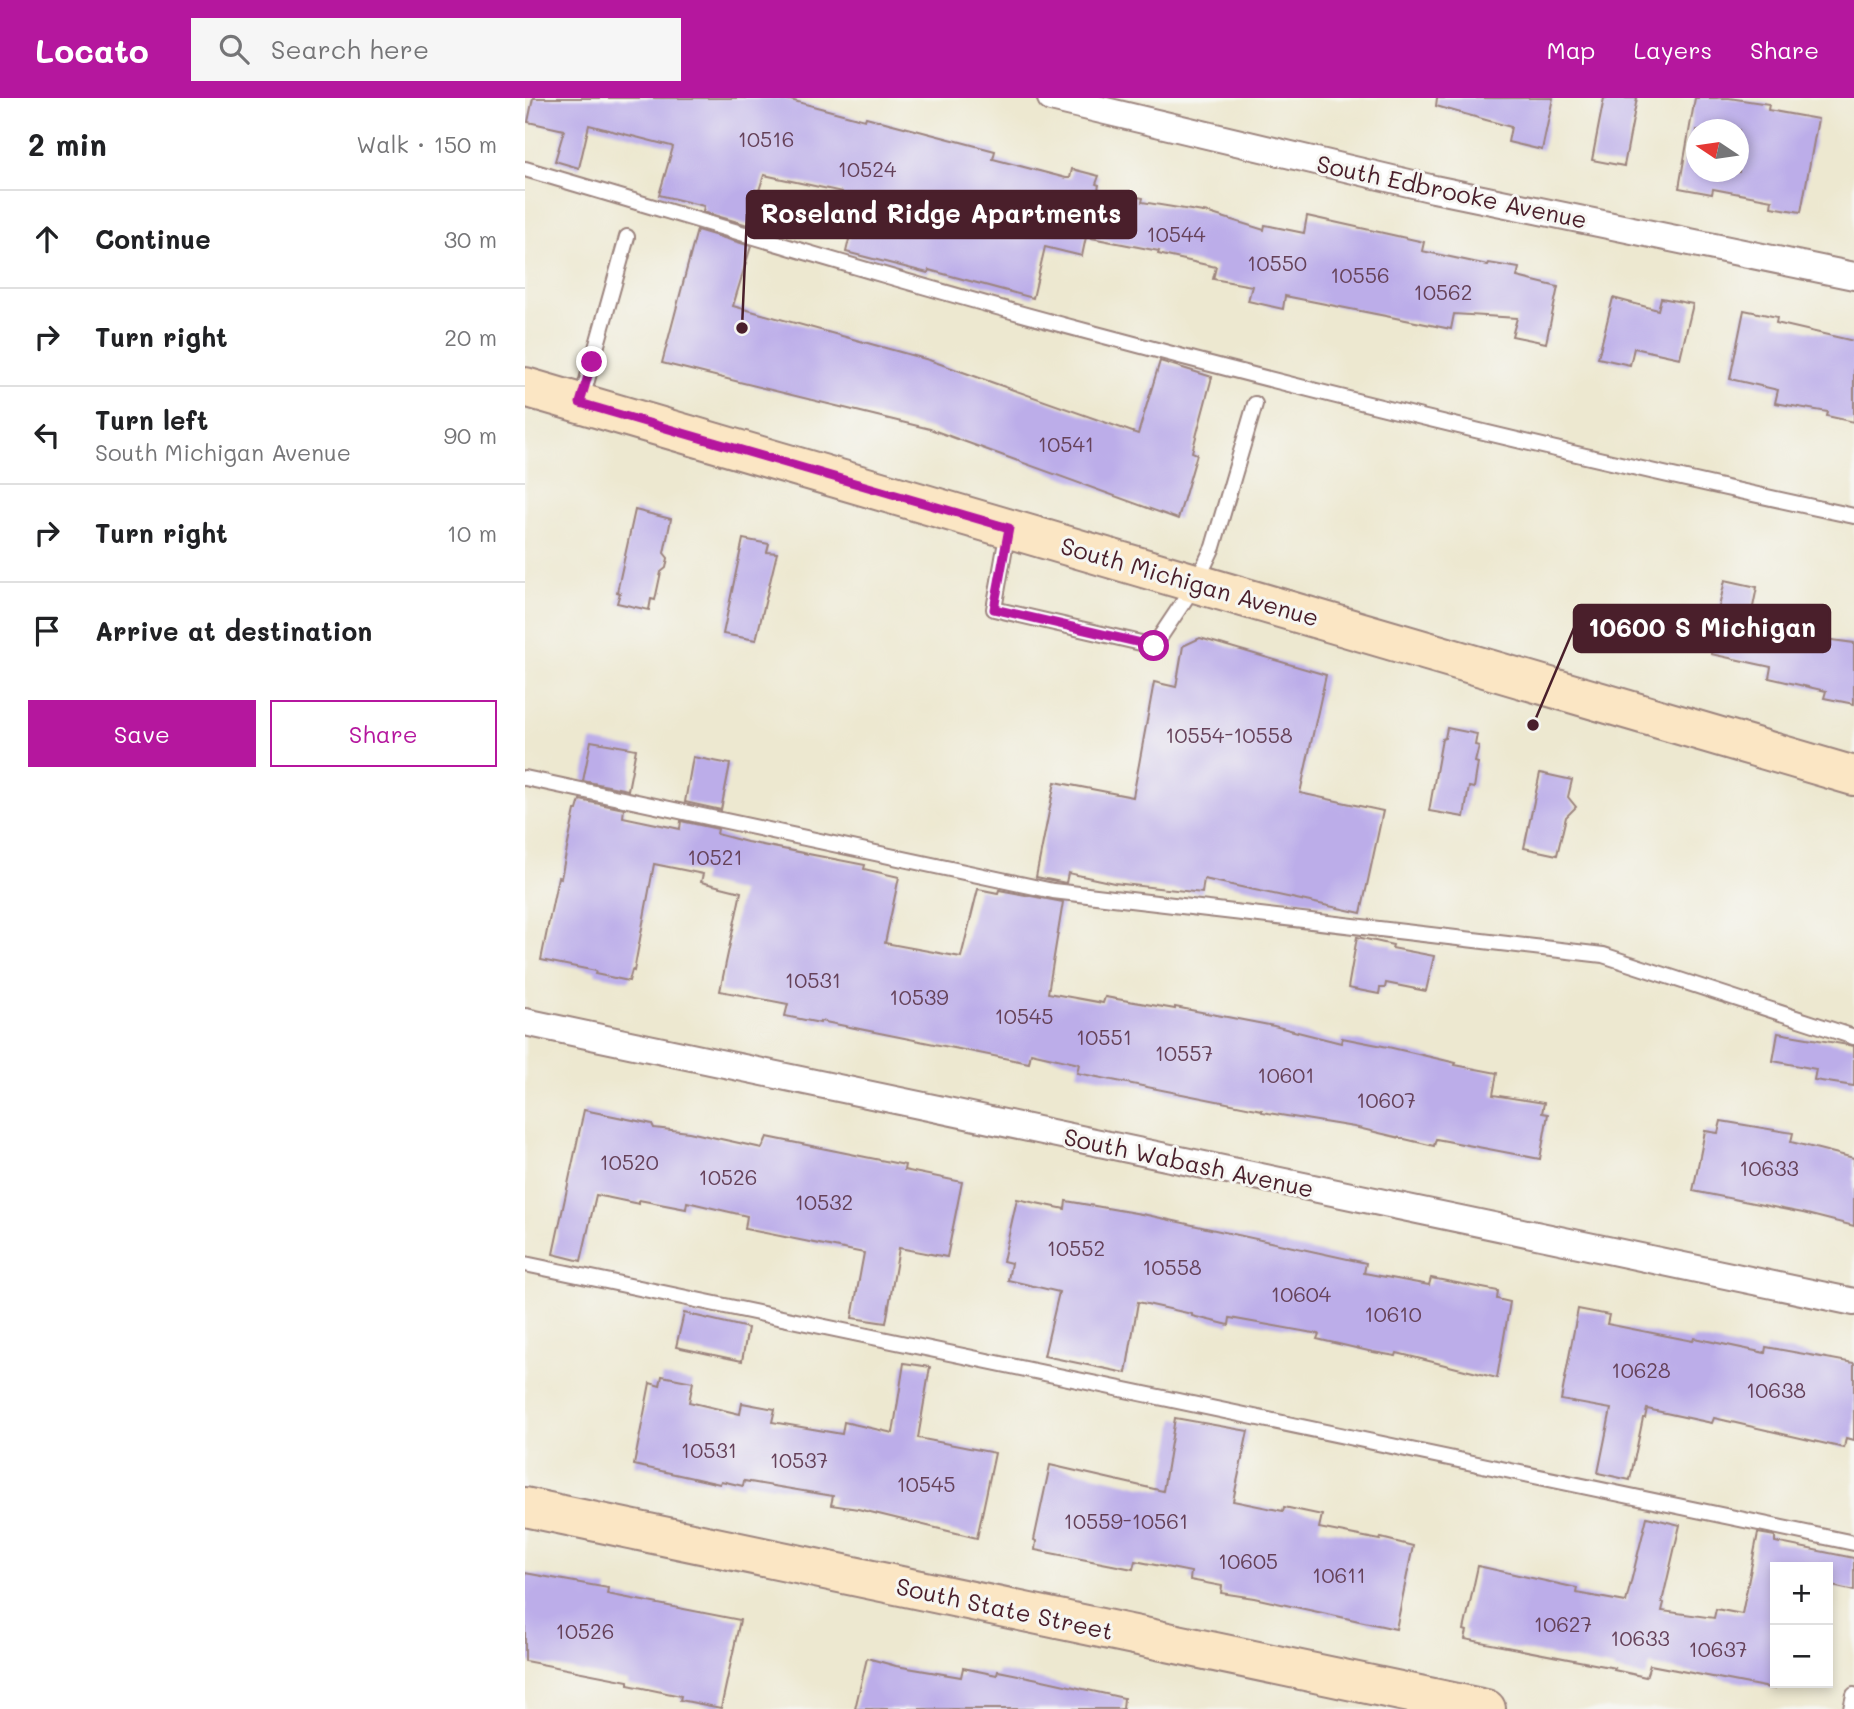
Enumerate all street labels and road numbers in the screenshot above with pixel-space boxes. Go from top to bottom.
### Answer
street label: South Edbrooke Avenue [1314,147,1590,235]
street label: South Michigan Avenue [1057,529,1323,633]
street label: South Wabash Avenue [1061,1120,1317,1204]
street label: South State Street [894,1570,1116,1646]

